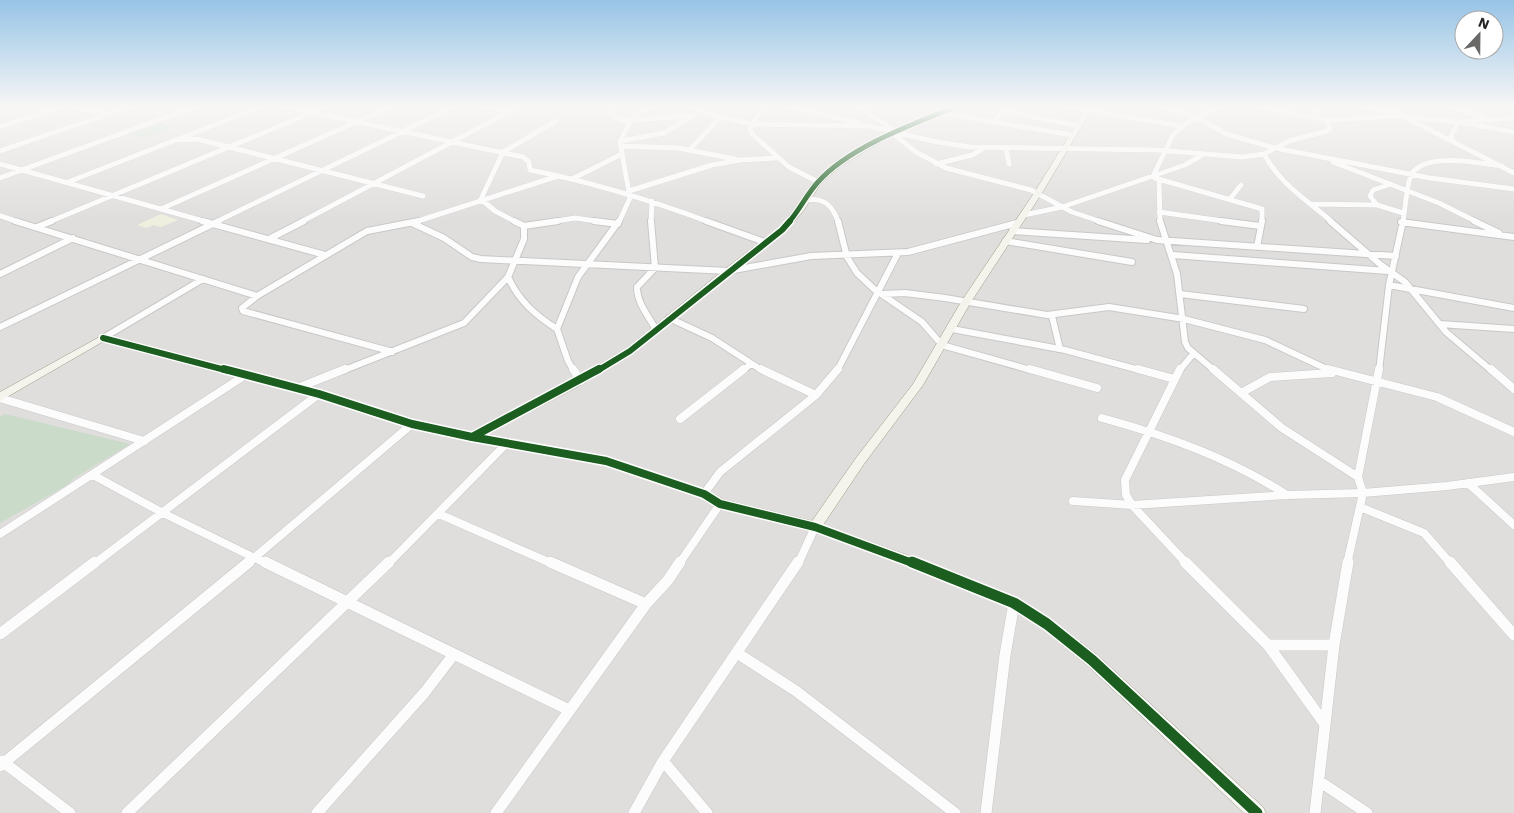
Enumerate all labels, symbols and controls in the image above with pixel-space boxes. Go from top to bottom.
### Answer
north arrow [1454,10,1504,60]
text: N [1476,14,1492,32]

